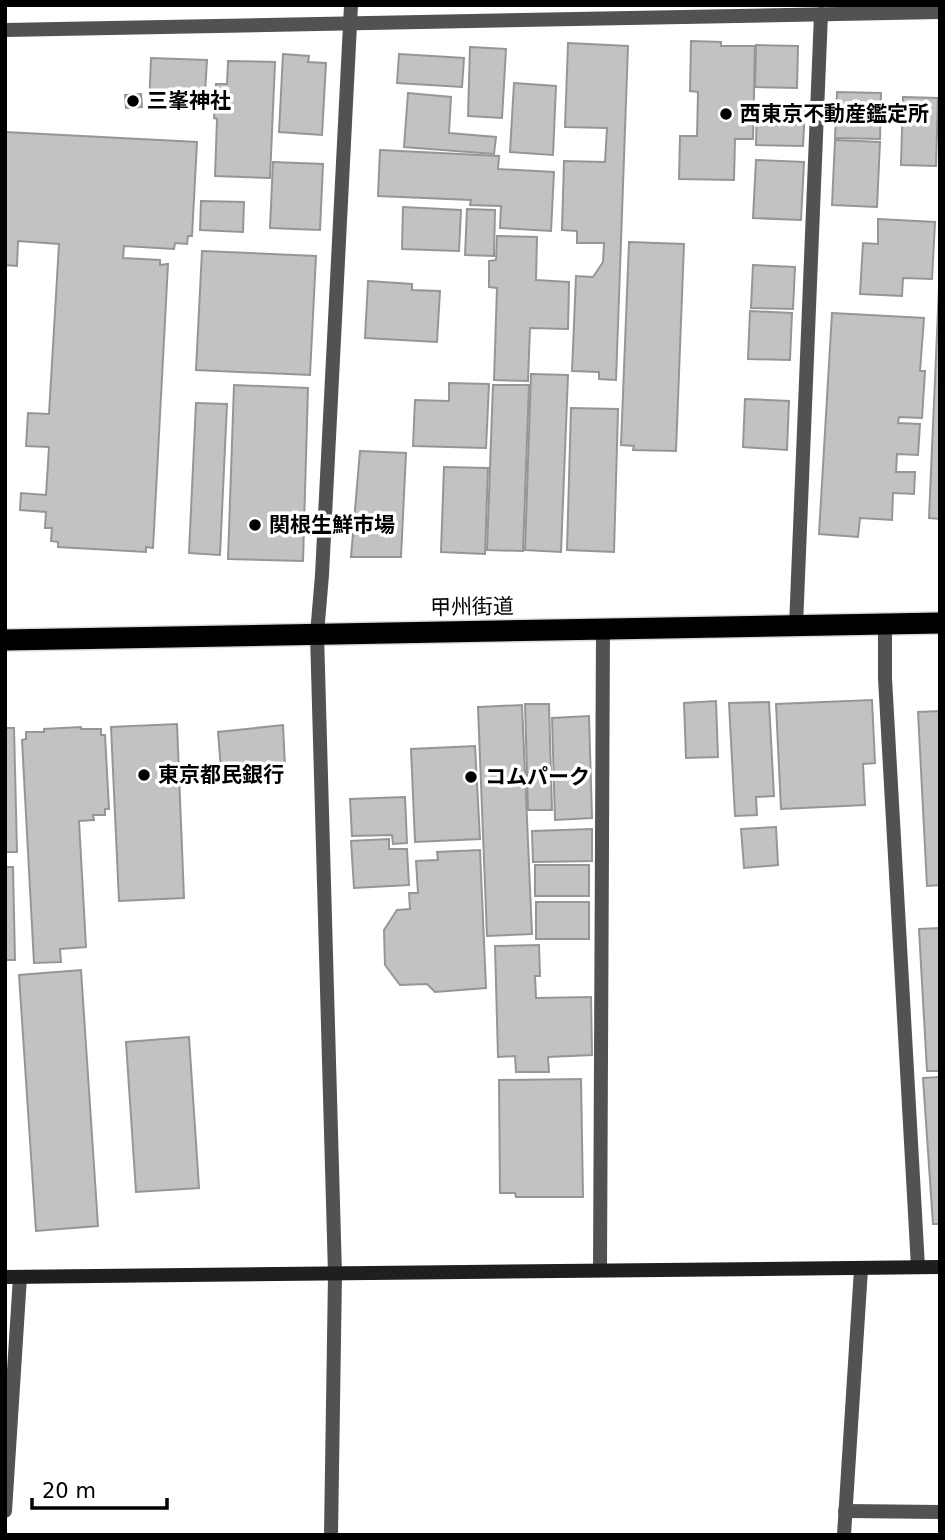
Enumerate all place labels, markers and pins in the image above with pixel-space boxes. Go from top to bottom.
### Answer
place label: 三峯神社 [147,89,231,113]
marker: 三峯神社 [125,93,141,109]
place label: 西東京不動産鑑定所 [740,102,929,126]
marker: 西東京不動産鑑定所 [718,106,734,122]
place label: 関根生鮮市場 [269,513,395,537]
marker: 関根生鮮市場 [247,517,263,533]
place label: 東京都民銀行 [158,763,284,787]
place label: コムパーク [485,765,590,789]
marker: 東京都民銀行 [136,767,152,783]
marker: コムパーク [463,769,479,785]

